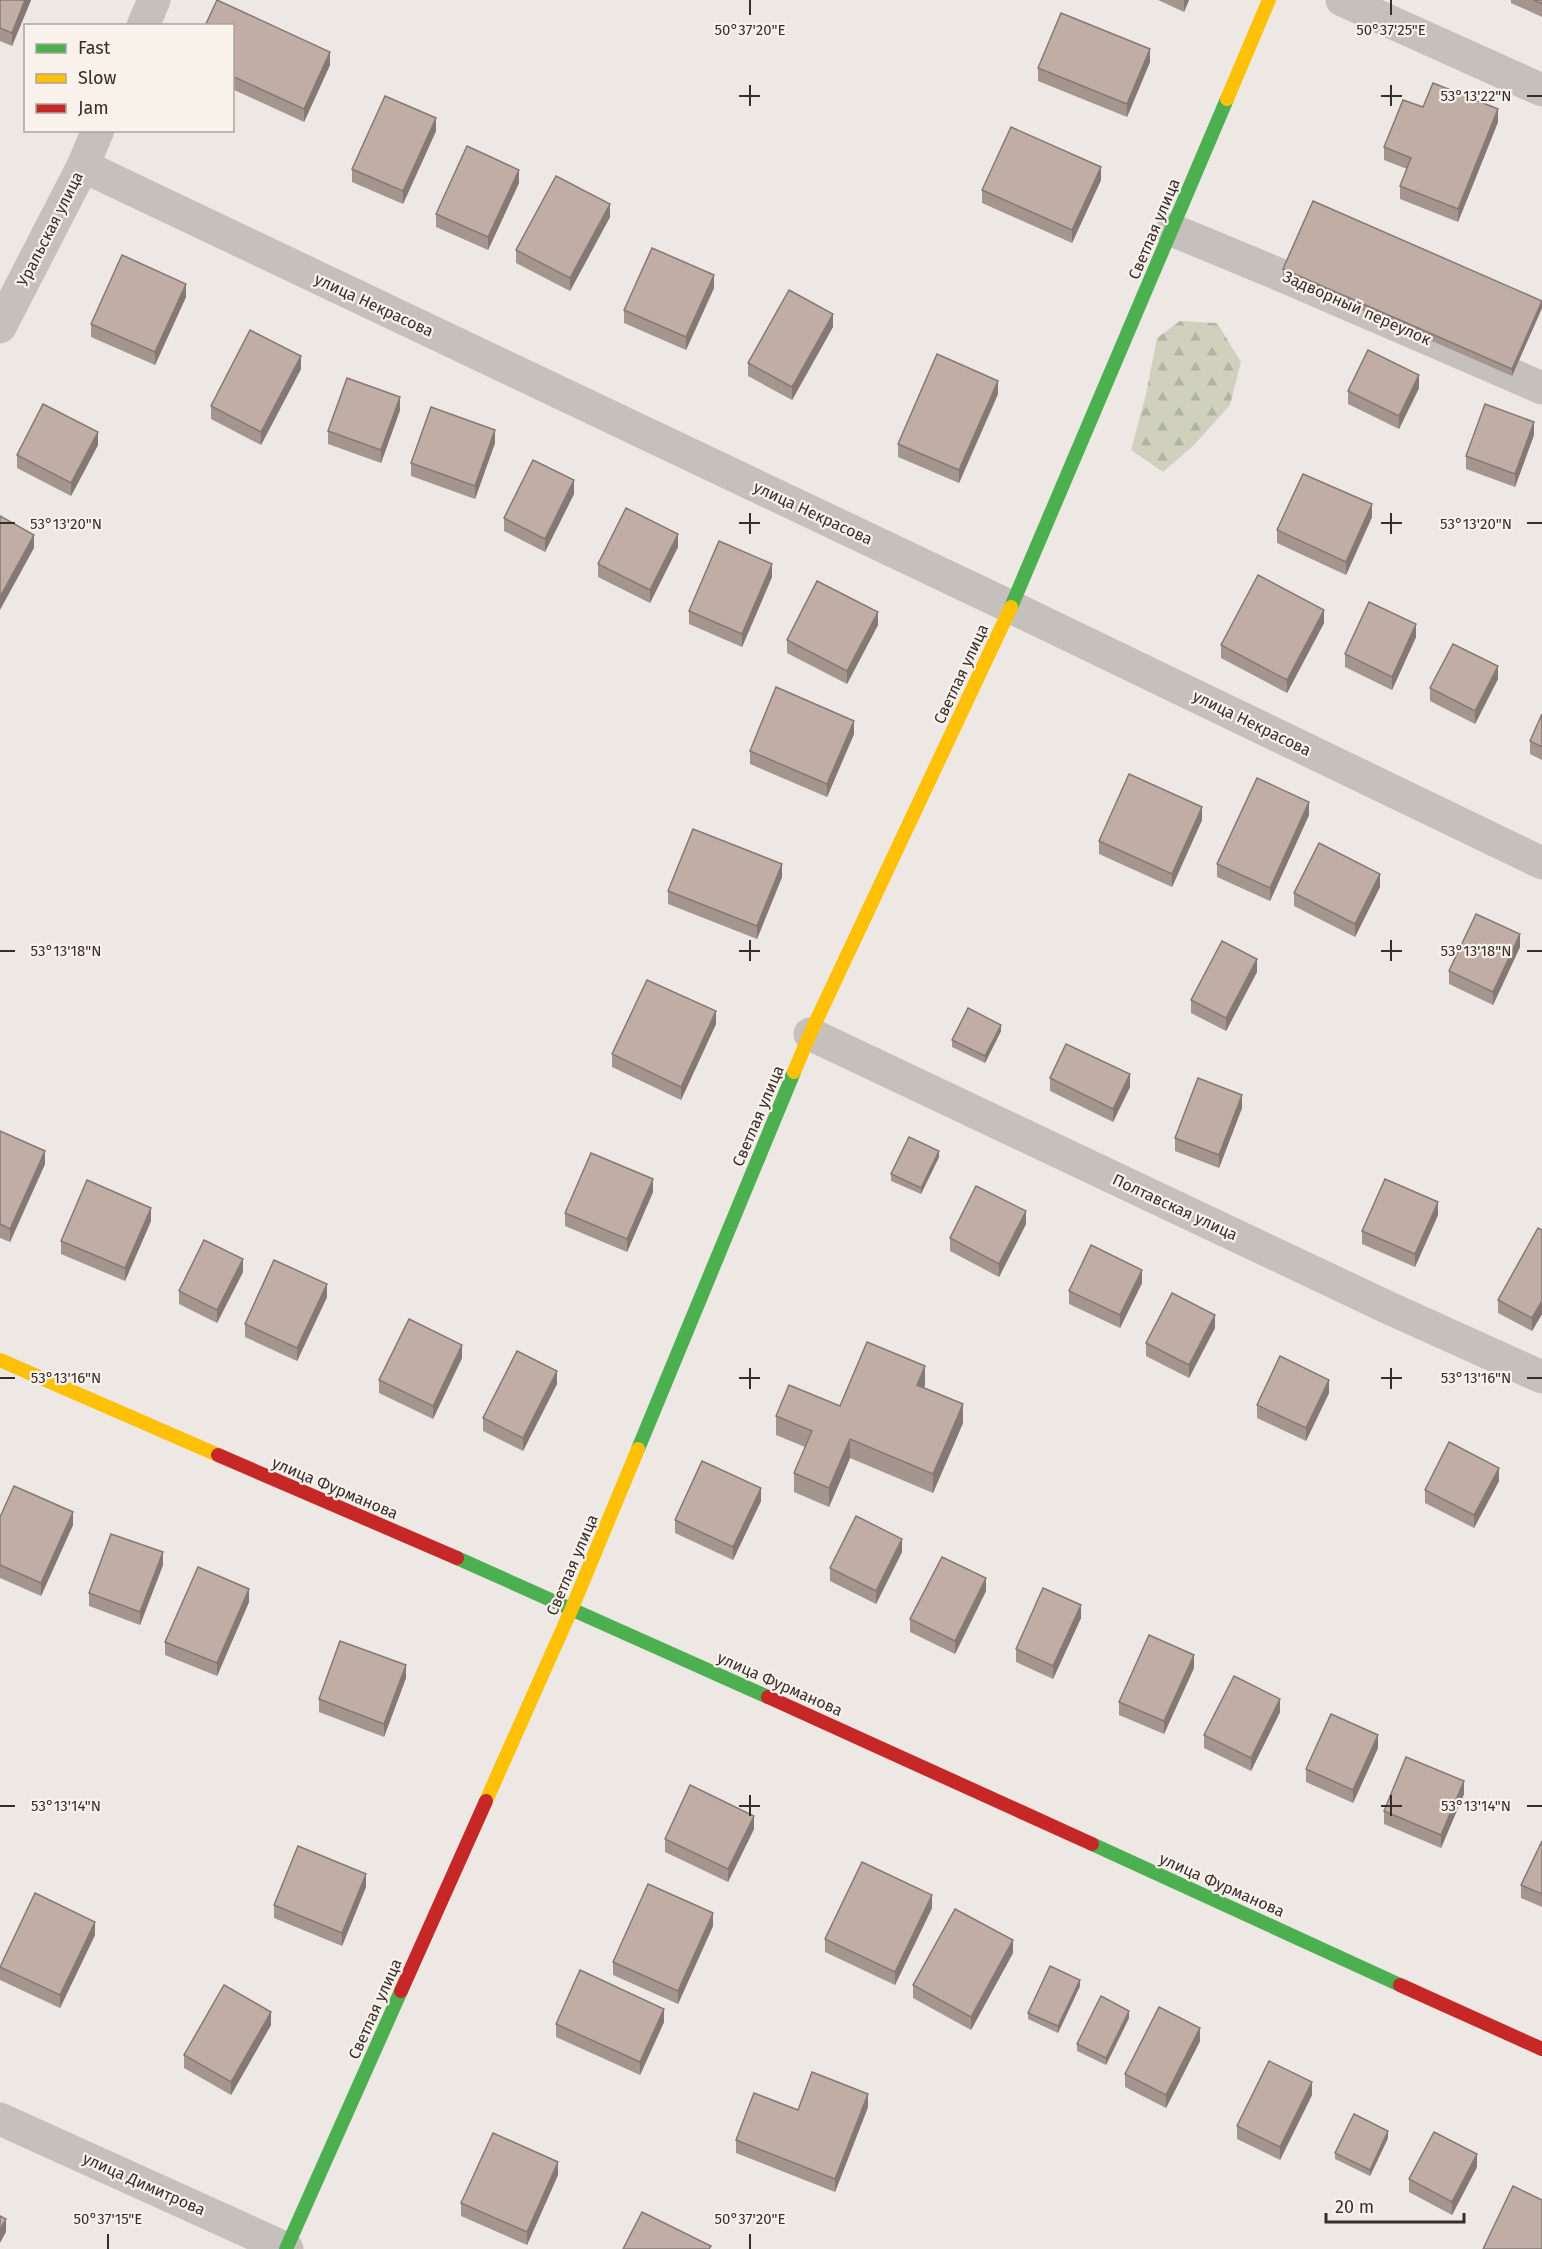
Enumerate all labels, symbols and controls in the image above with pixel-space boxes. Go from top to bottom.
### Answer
text: 50°37'20"E [715,21,785,39]
text: 50°37'25"E [1356,21,1426,39]
legend [24,24,234,132]
text: Fast [78,37,111,59]
text: Slow [78,67,117,89]
text: 53°13'22"N [1440,87,1512,105]
text: Jam [78,97,109,119]
street label: Уральская улица [13,168,87,290]
street label: Светлая улица [1124,176,1184,282]
street label: Задворный переулок [1280,267,1434,349]
street label: улица Некрасова [312,269,436,341]
street label: улица Некрасова [751,477,875,549]
text: 53°13'20"N [30,515,102,533]
text: 53°13'20"N [1440,515,1512,533]
street label: Светлая улица [930,621,992,727]
street label: улица Некрасова [1190,686,1314,760]
text: 53°13'18"N [31,942,101,960]
text: 53°13'18"N [1441,942,1511,960]
street label: Светлая улица [728,1063,788,1169]
street label: Полтавская улица [1110,1170,1240,1244]
text: 53°13'16"N [31,1369,101,1387]
text: 53°13'16"N [1441,1369,1511,1387]
street label: улица Фурманова [269,1453,401,1523]
street label: Светлая улица [542,1512,602,1618]
street label: улица Фурманова [714,1648,846,1720]
text: 53°13'14"N [31,1797,101,1815]
text: 53°13'14"N [1441,1797,1511,1815]
street label: улица Фурманова [1156,1849,1288,1921]
street label: Светлая улица [344,1956,406,2062]
street label: улица Димитрова [80,2148,208,2220]
scale bar [1326,2186,1464,2224]
text: 20 m [1335,2196,1374,2218]
text: 50°37'15"E [74,2210,142,2228]
text: 50°37'20"E [715,2210,785,2228]

